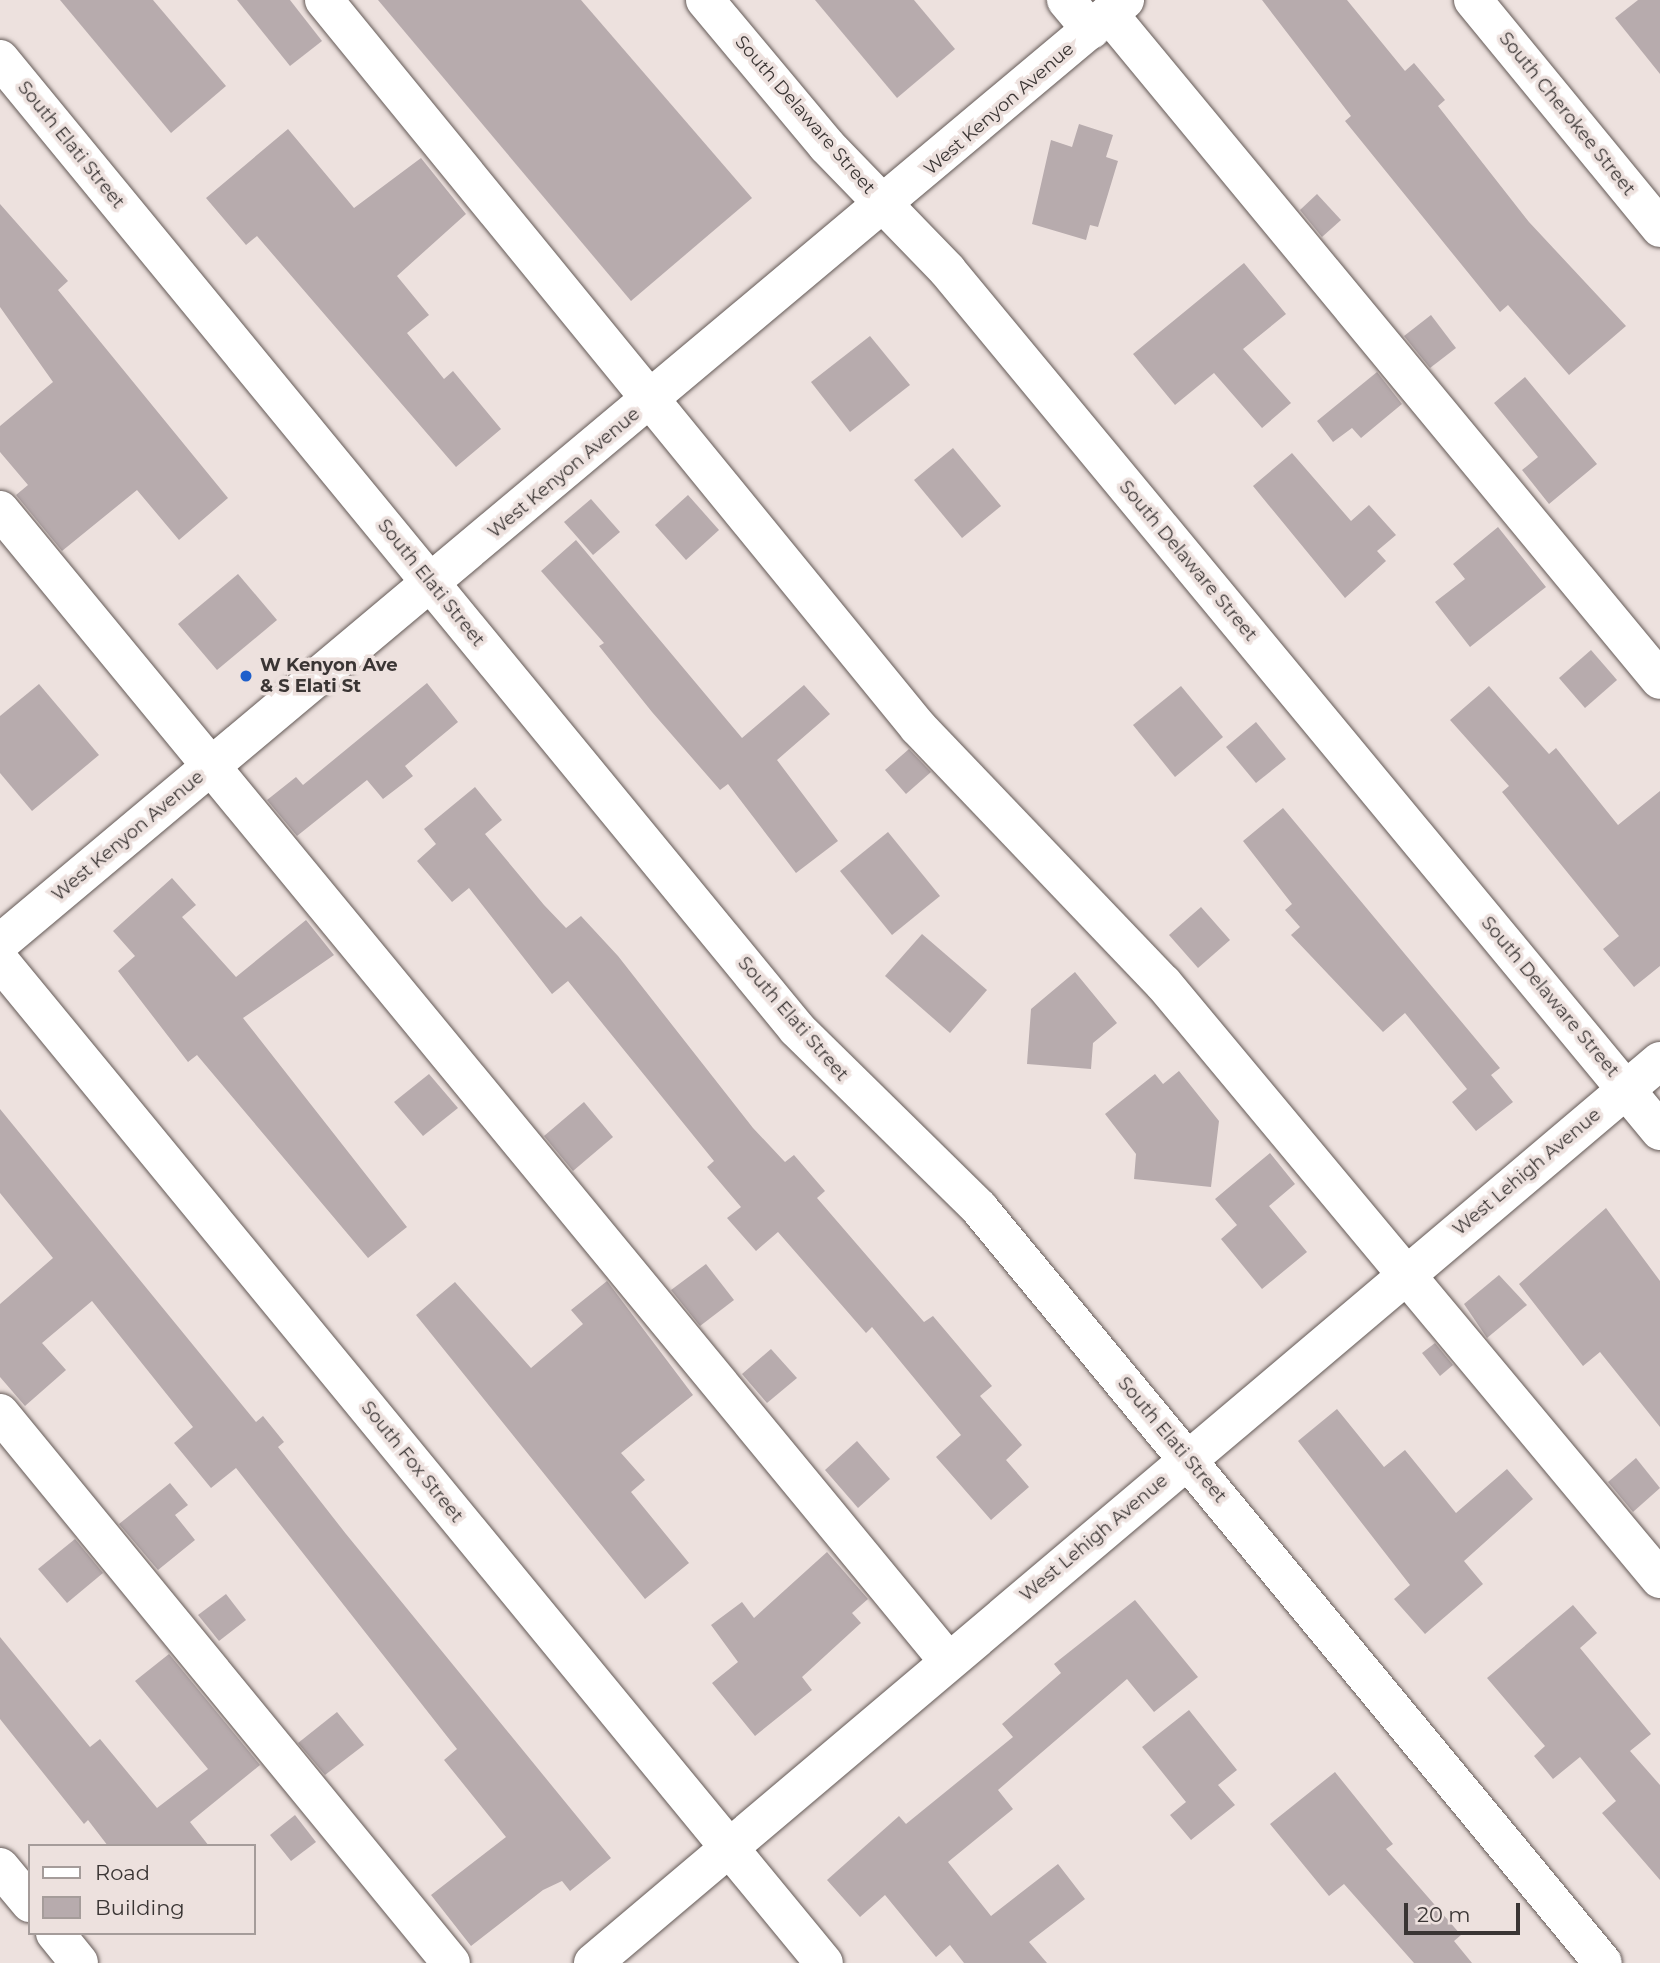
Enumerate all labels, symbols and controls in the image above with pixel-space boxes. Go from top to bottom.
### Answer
street label: South Cherokee Street [1494,28,1640,200]
street label: South Delaware Street [730,31,880,199]
street label: West Kenyon Avenue [920,38,1078,180]
street label: South Elati Street [13,77,129,213]
street label: West Kenyon Avenue [484,403,644,543]
street label: South Delaware Street [1115,476,1261,646]
street label: South Elati Street [373,515,489,651]
place label: W Kenyon Ave & S Elati St [260,655,398,698]
marker: W Kenyon Ave & S Elati St [238,668,254,684]
street label: West Kenyon Avenue [48,766,208,906]
street label: South Delaware Street [1477,912,1623,1082]
street label: South Elati Street [733,953,853,1085]
street label: West Lehigh Avenue [1449,1104,1605,1240]
street label: South Elati Street [1113,1373,1231,1507]
street label: South Fox Street [357,1397,467,1527]
street label: West Lehigh Avenue [1016,1470,1172,1606]
legend [28,1844,256,1935]
text: Road [95,1860,150,1885]
scale bar [1408,1890,1524,1934]
text: Building [95,1895,185,1920]
text: 20 m [1417,1902,1471,1927]

